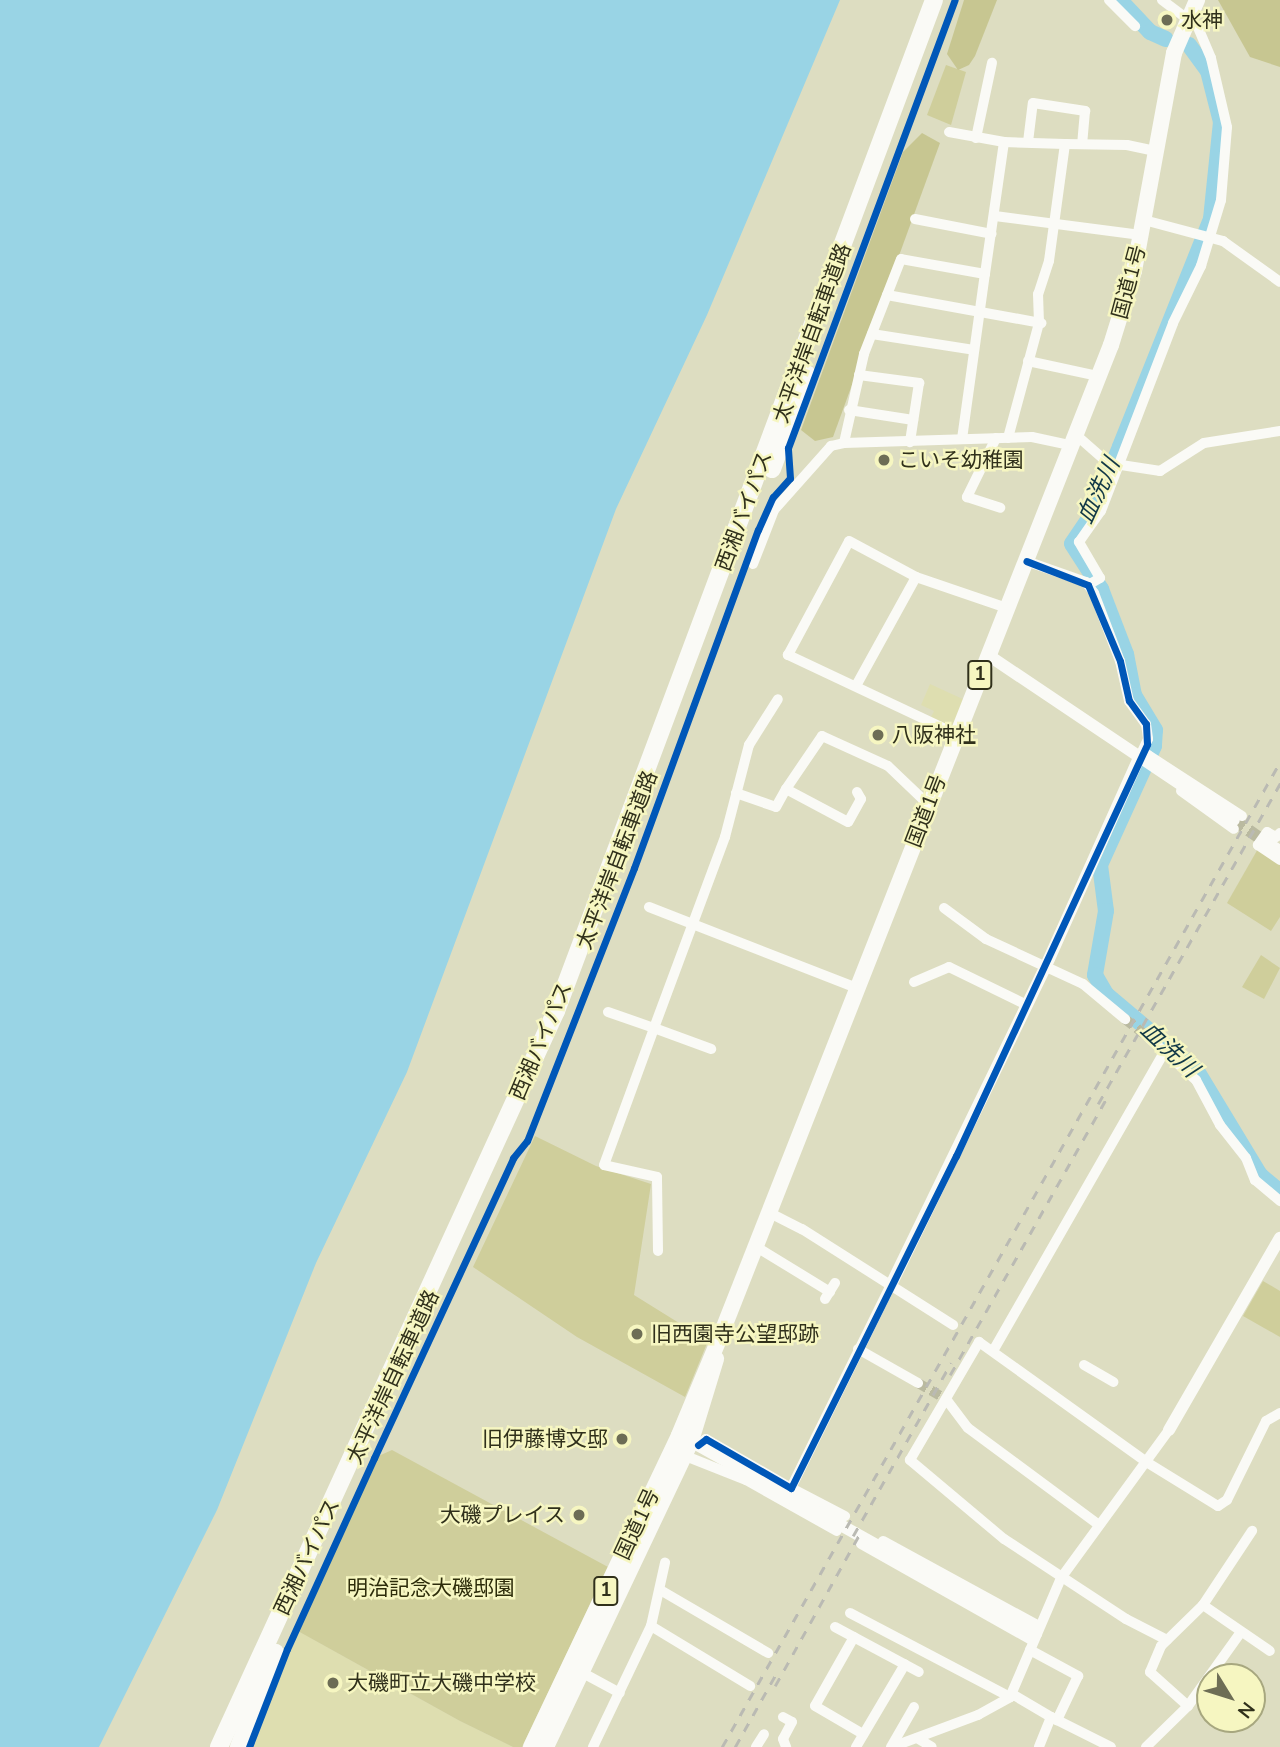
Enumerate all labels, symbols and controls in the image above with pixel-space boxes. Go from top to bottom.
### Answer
place label: 水神 [1181,7,1223,33]
marker: 水神 [1159,12,1175,28]
street label: 太平洋岸自転車道路 [768,240,856,426]
street label: 国道1号 [1107,242,1151,322]
street label: 西湘バイパス [711,447,777,575]
place label: こいそ幼稚園 [898,447,1024,473]
marker: こいそ幼稚園 [876,452,892,468]
water label: 血洗川 [1072,454,1126,528]
road number: 1 [966,660,994,690]
place label: 八阪神社 [892,722,976,748]
marker: 八阪神社 [870,727,886,743]
street label: 太平洋岸自転車道路 [571,767,663,953]
street label: 国道1号 [901,771,951,851]
street label: 西湘バイパス [505,978,577,1104]
water label: 血洗川 [1134,1016,1204,1084]
street label: 太平洋岸自転車道路 [342,1286,444,1468]
place label: 旧西園寺公望邸跡 [651,1321,819,1347]
marker: 旧西園寺公望邸跡 [629,1326,645,1342]
place label: 旧伊藤博文邸 [482,1426,608,1452]
marker: 旧伊藤博文邸 [614,1431,630,1447]
street label: 国道1号 [610,1484,664,1564]
street label: 西湘バイパス [269,1495,345,1619]
place label: 大磯プレイス [439,1502,565,1528]
marker: 大磯プレイス [571,1507,587,1523]
park label: 明治記念大磯邸園 [347,1575,515,1601]
road number: 1 [592,1576,620,1606]
north arrow [1196,1663,1266,1733]
place label: 大磯町立大磯中学校 [347,1670,536,1696]
marker: 大磯町立大磯中学校 [325,1675,341,1691]
text: N [1231,1696,1261,1723]

